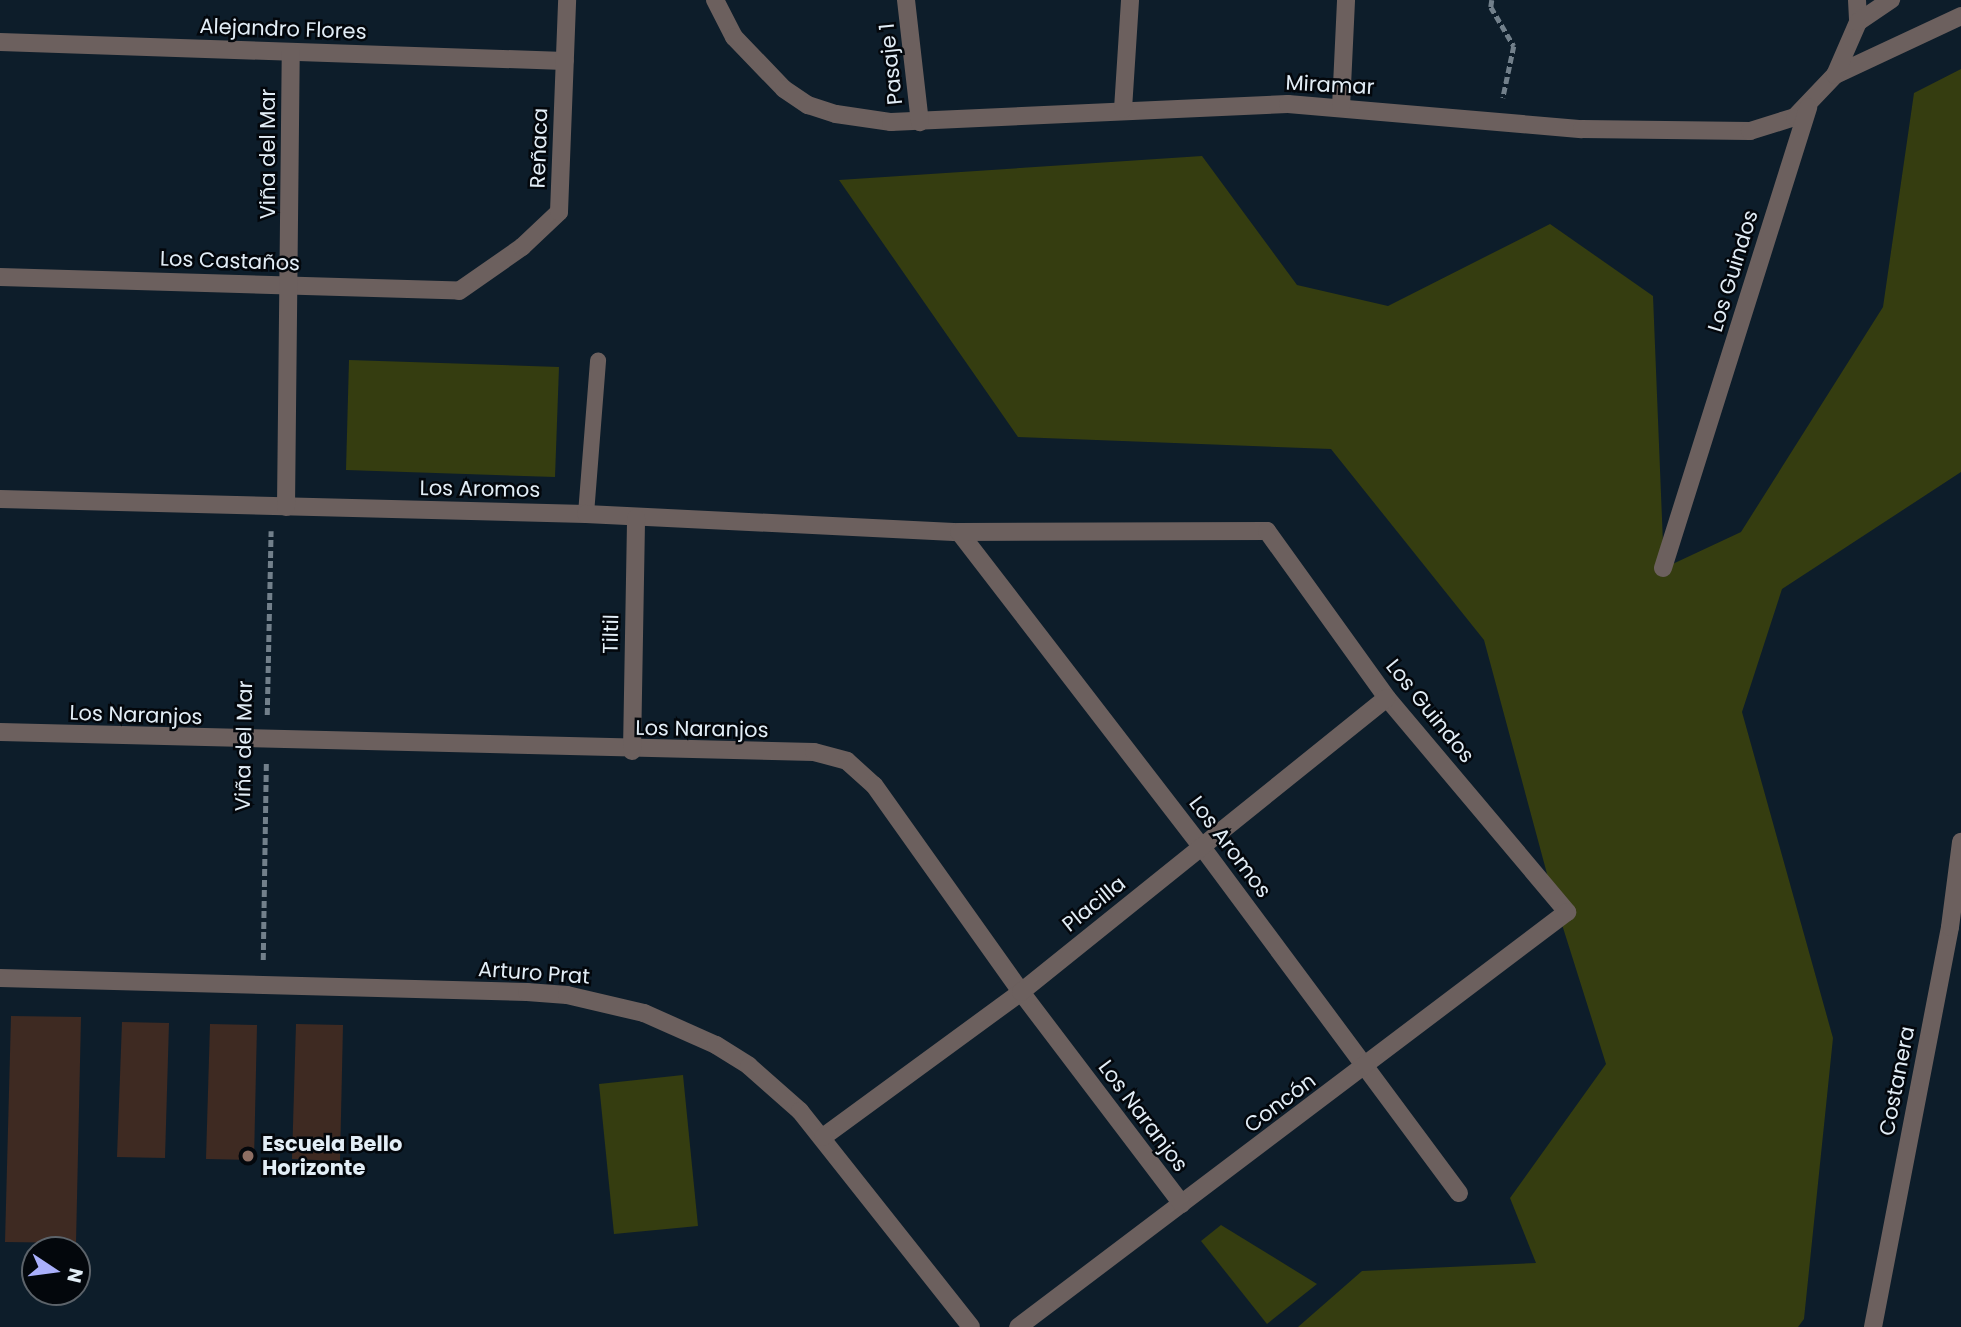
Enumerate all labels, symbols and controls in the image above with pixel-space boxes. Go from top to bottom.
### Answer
street label: Alejandro Flores [199,13,367,45]
street label: Pasaje 1 [874,22,908,106]
street label: Miramar [1285,70,1375,100]
street label: Viña del Mar [255,89,281,219]
street label: Reñaca [525,107,553,189]
street label: Los Guindos [1703,207,1763,335]
street label: Los Castaños [160,246,300,276]
street label: Los Aromos [420,475,540,503]
street label: Tiltil [598,614,624,654]
street label: Los Guindos [1381,654,1479,768]
street label: Viña del Mar [230,680,258,812]
street label: Los Naranjos [69,700,203,730]
street label: Los Naranjos [635,715,769,743]
street label: Los Aromos [1184,791,1276,903]
street label: Placilla [1057,871,1131,937]
street label: Arturo Prat [477,957,591,989]
street label: Costanera [1874,1024,1920,1138]
street label: Los Naranjos [1093,1055,1193,1177]
street label: Concón [1239,1068,1321,1138]
place label: Escuela Bello Horizonte [262,1131,402,1181]
marker: Escuela Bello Horizonte [240,1148,256,1164]
north arrow [21,1236,91,1306]
text: N [60,1265,90,1285]

